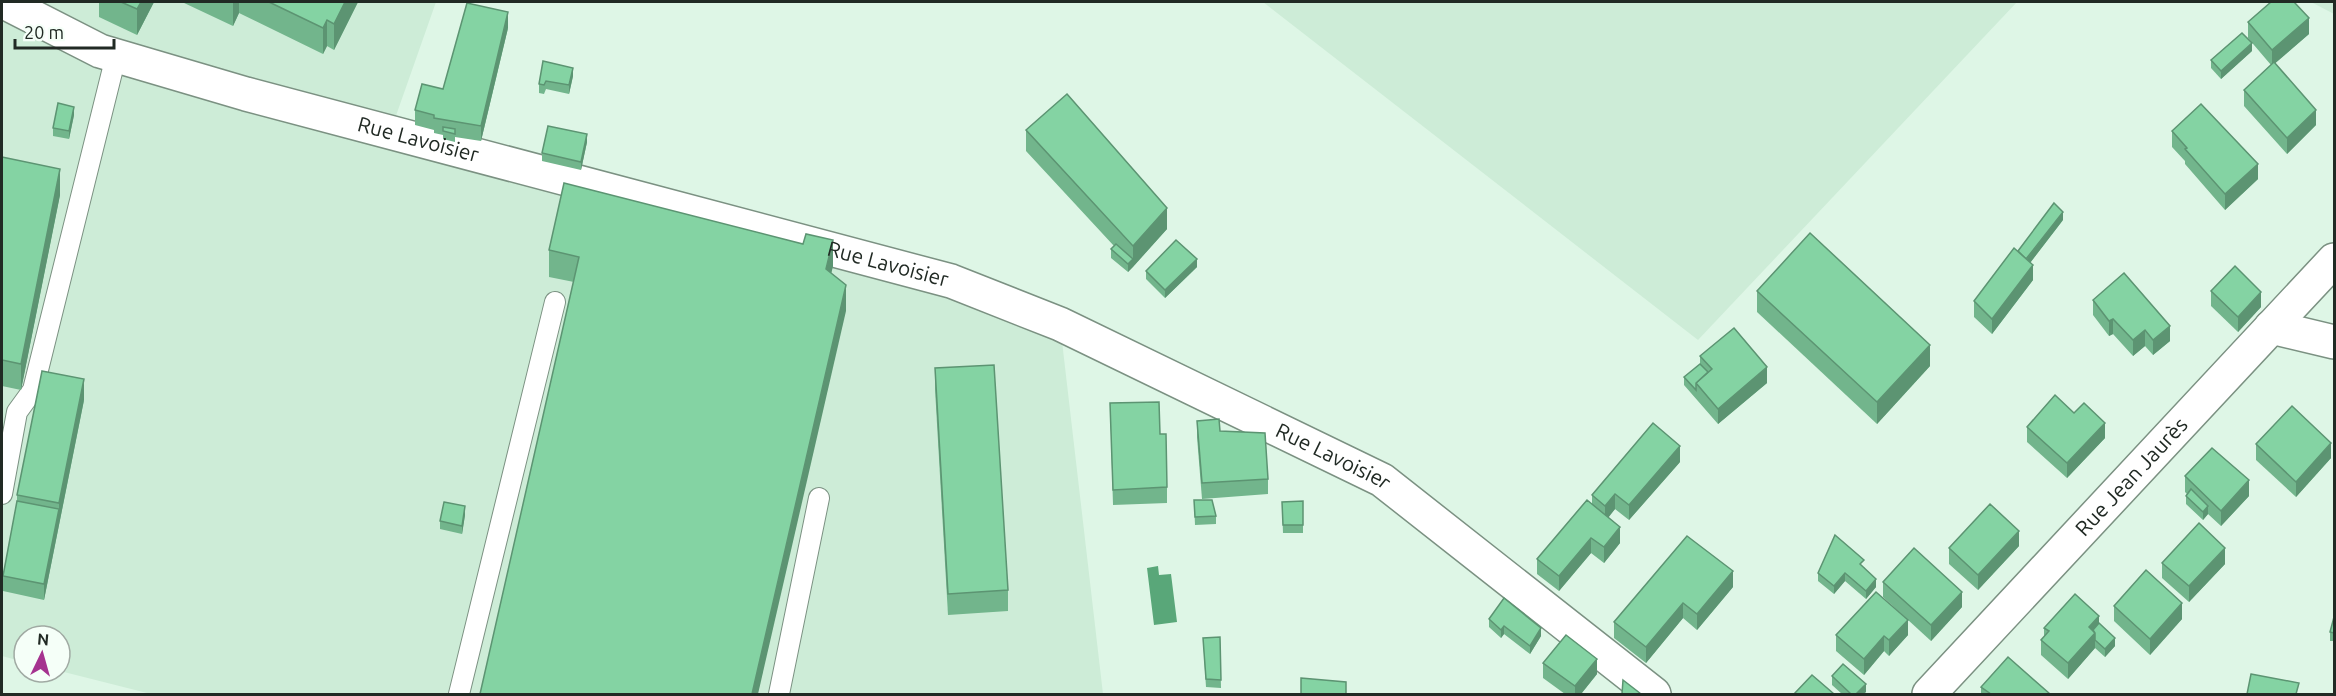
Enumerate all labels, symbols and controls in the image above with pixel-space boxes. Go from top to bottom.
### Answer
scale bar [15,12,114,50]
text: 20 m [24,22,64,42]
street label: Rue Lavoisier [355,111,482,166]
street label: Rue Lavoisier [825,236,951,291]
street label: Rue Jean Jaurès [2070,412,2192,540]
street label: Rue Lavoisier [1272,417,1396,494]
north arrow [12,624,72,684]
text: N [37,630,50,649]

